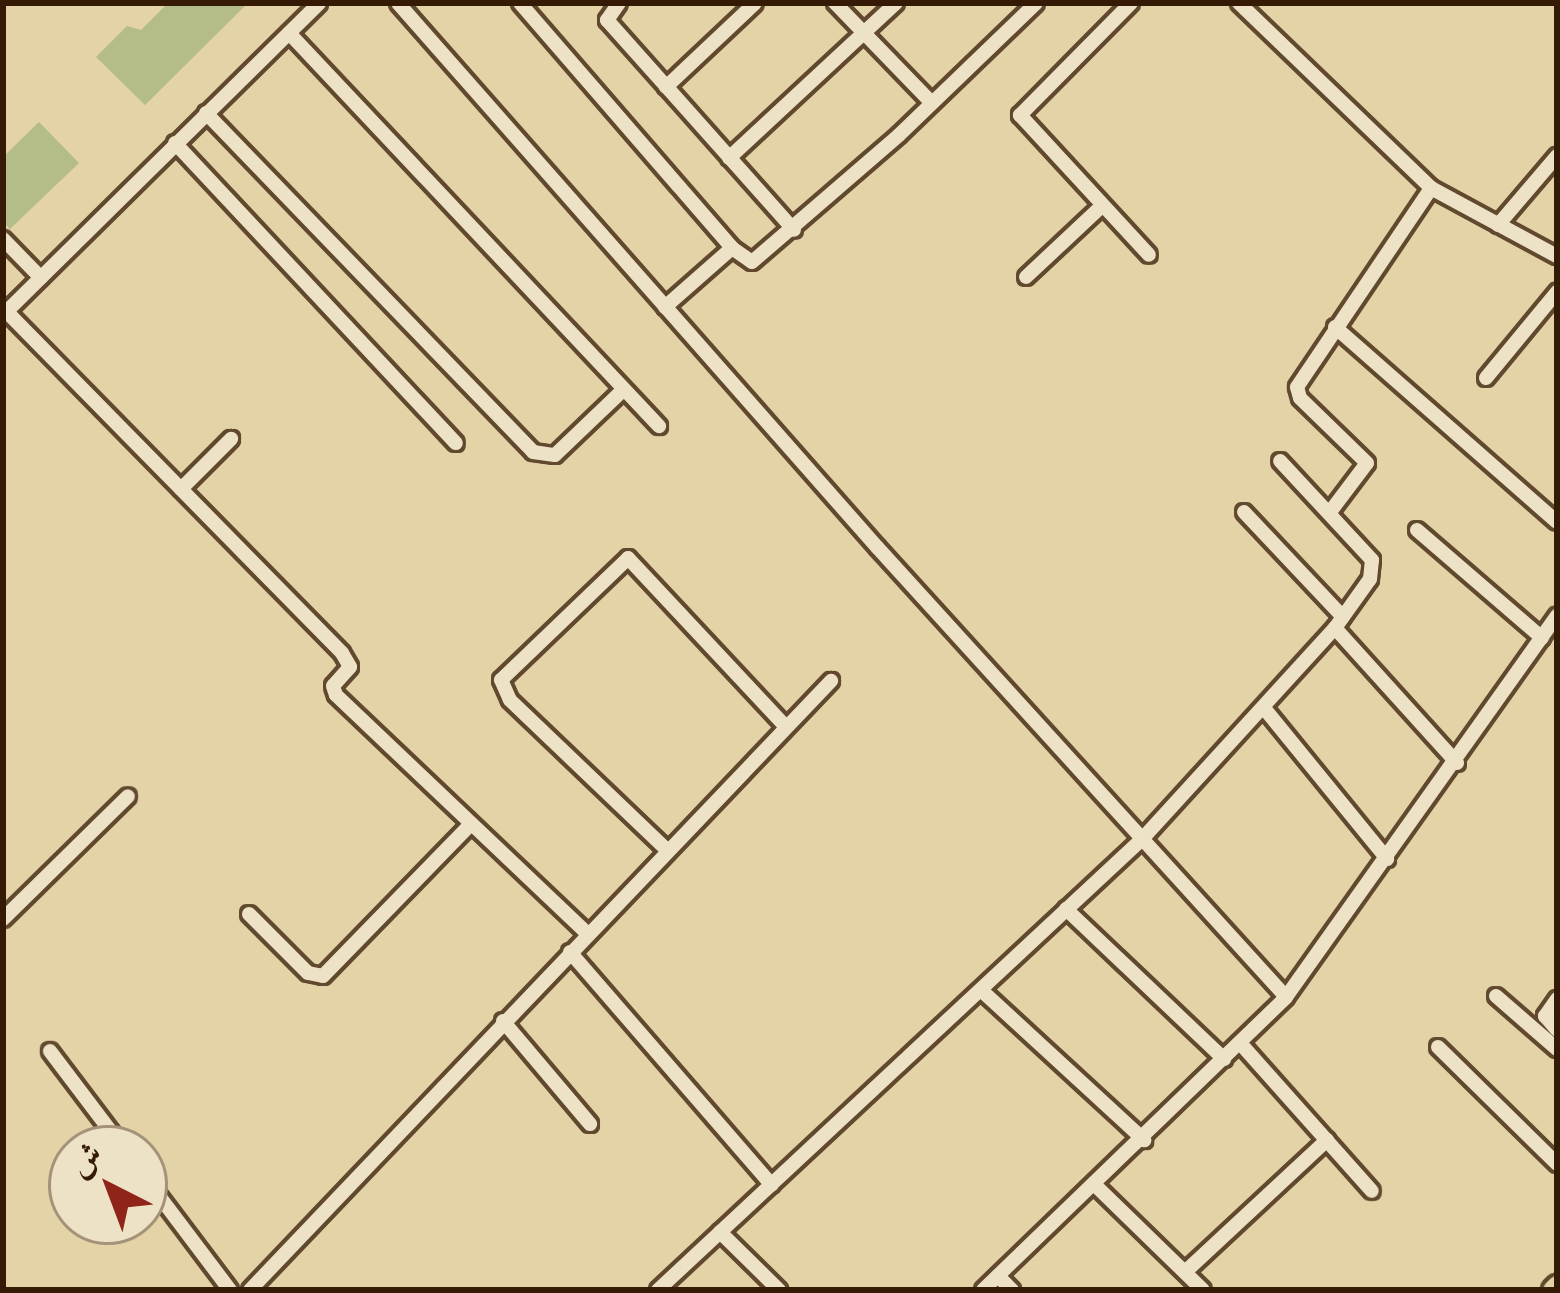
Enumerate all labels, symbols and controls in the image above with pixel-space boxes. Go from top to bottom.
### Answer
north arrow [48,1125,168,1245]
text: ش [58,1132,113,1188]

